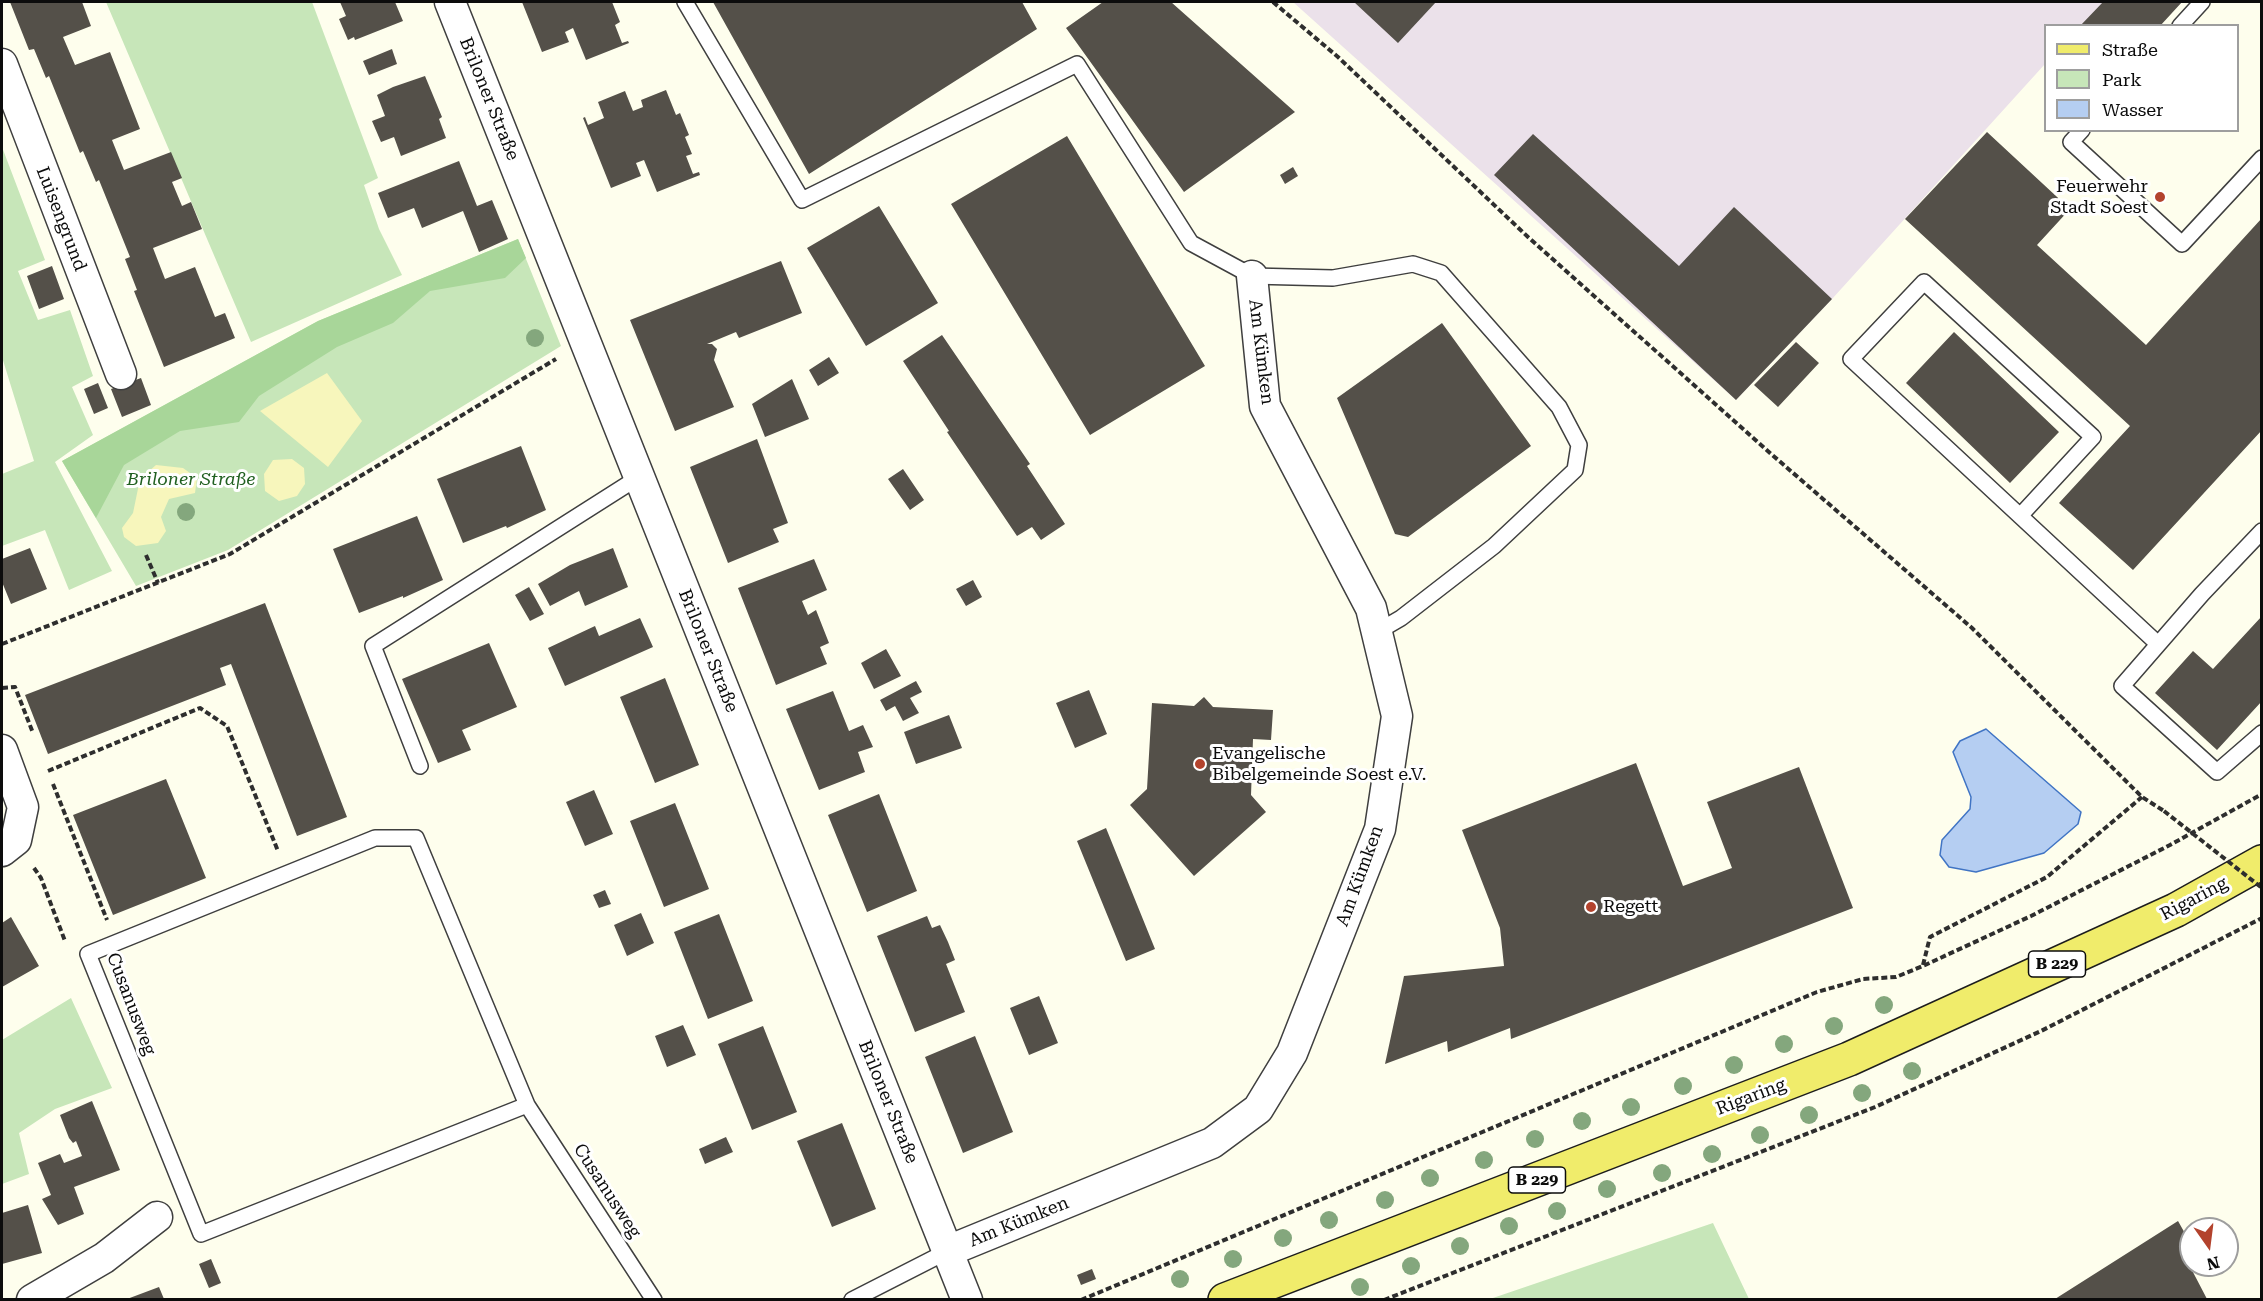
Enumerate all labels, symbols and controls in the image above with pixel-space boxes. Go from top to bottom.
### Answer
legend [2044,24,2239,132]
street label: Briloner Straße [454,34,524,164]
text: Straße [2102,39,2158,60]
text: Park [2102,69,2142,90]
text: Wasser [2102,99,2163,120]
street label: Luisengrund [31,164,91,274]
place label: Feuerwehr Stadt Soest [2050,176,2148,219]
marker: Feuerwehr Stadt Soest [2153,190,2167,204]
street label: Am Kümken [1244,298,1278,406]
park label: Briloner Straße [127,469,255,491]
street label: Briloner Straße [673,586,743,716]
place label: Evangelische Bibelgemeinde Soest e.V. [1212,743,1426,786]
marker: Evangelische Bibelgemeinde Soest e.V. [1193,757,1207,771]
street label: Am Kümken [1332,823,1388,929]
street label: Rigaring [2157,872,2231,926]
place label: Regett [1603,896,1658,918]
marker: Regett [1584,900,1598,914]
street label: Cusanusweg [102,950,160,1058]
road number: B 229 [2028,951,2086,977]
street label: Briloner Straße [853,1037,923,1167]
street label: Rigaring [1713,1074,1789,1120]
street label: Cusanusweg [569,1140,645,1242]
road number: B 229 [1508,1167,1566,1193]
street label: Am Kümken [966,1192,1072,1252]
north arrow [2179,1217,2239,1277]
text: N [2205,1252,2221,1274]

